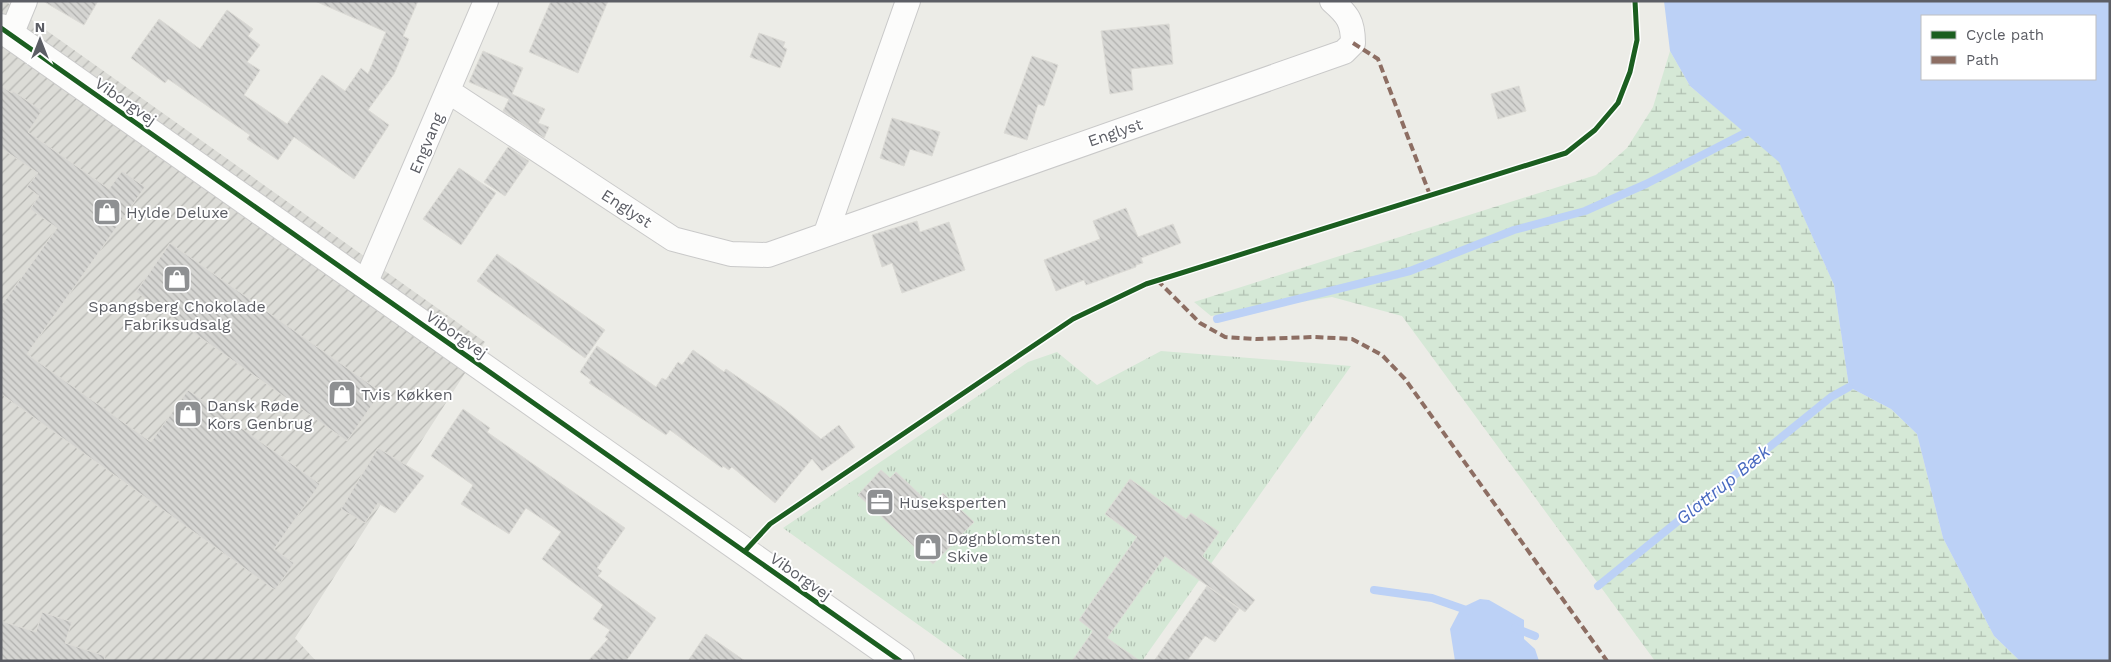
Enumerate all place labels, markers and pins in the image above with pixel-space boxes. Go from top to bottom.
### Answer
shop icon: Hylde Deluxe [92,197,122,227]
place label: Hylde Deluxe [126,203,229,222]
shop icon: Spangsberg Chokolade Fabriksudsalg [162,264,192,294]
place label: Spangsberg Chokolade Fabriksudsalg [88,297,266,334]
shop icon: Tvis Køkken [327,379,357,409]
place label: Tvis Køkken [361,385,453,404]
place label: Dansk Røde Kors Genbrug [207,396,313,433]
shop icon: Dansk Røde Kors Genbrug [173,399,203,429]
office icon: Huseksperten [865,487,895,517]
place label: Huseksperten [899,493,1007,512]
place label: Døgnblomsten Skive [947,529,1061,566]
shop icon: Døgnblomsten Skive [913,532,943,562]

